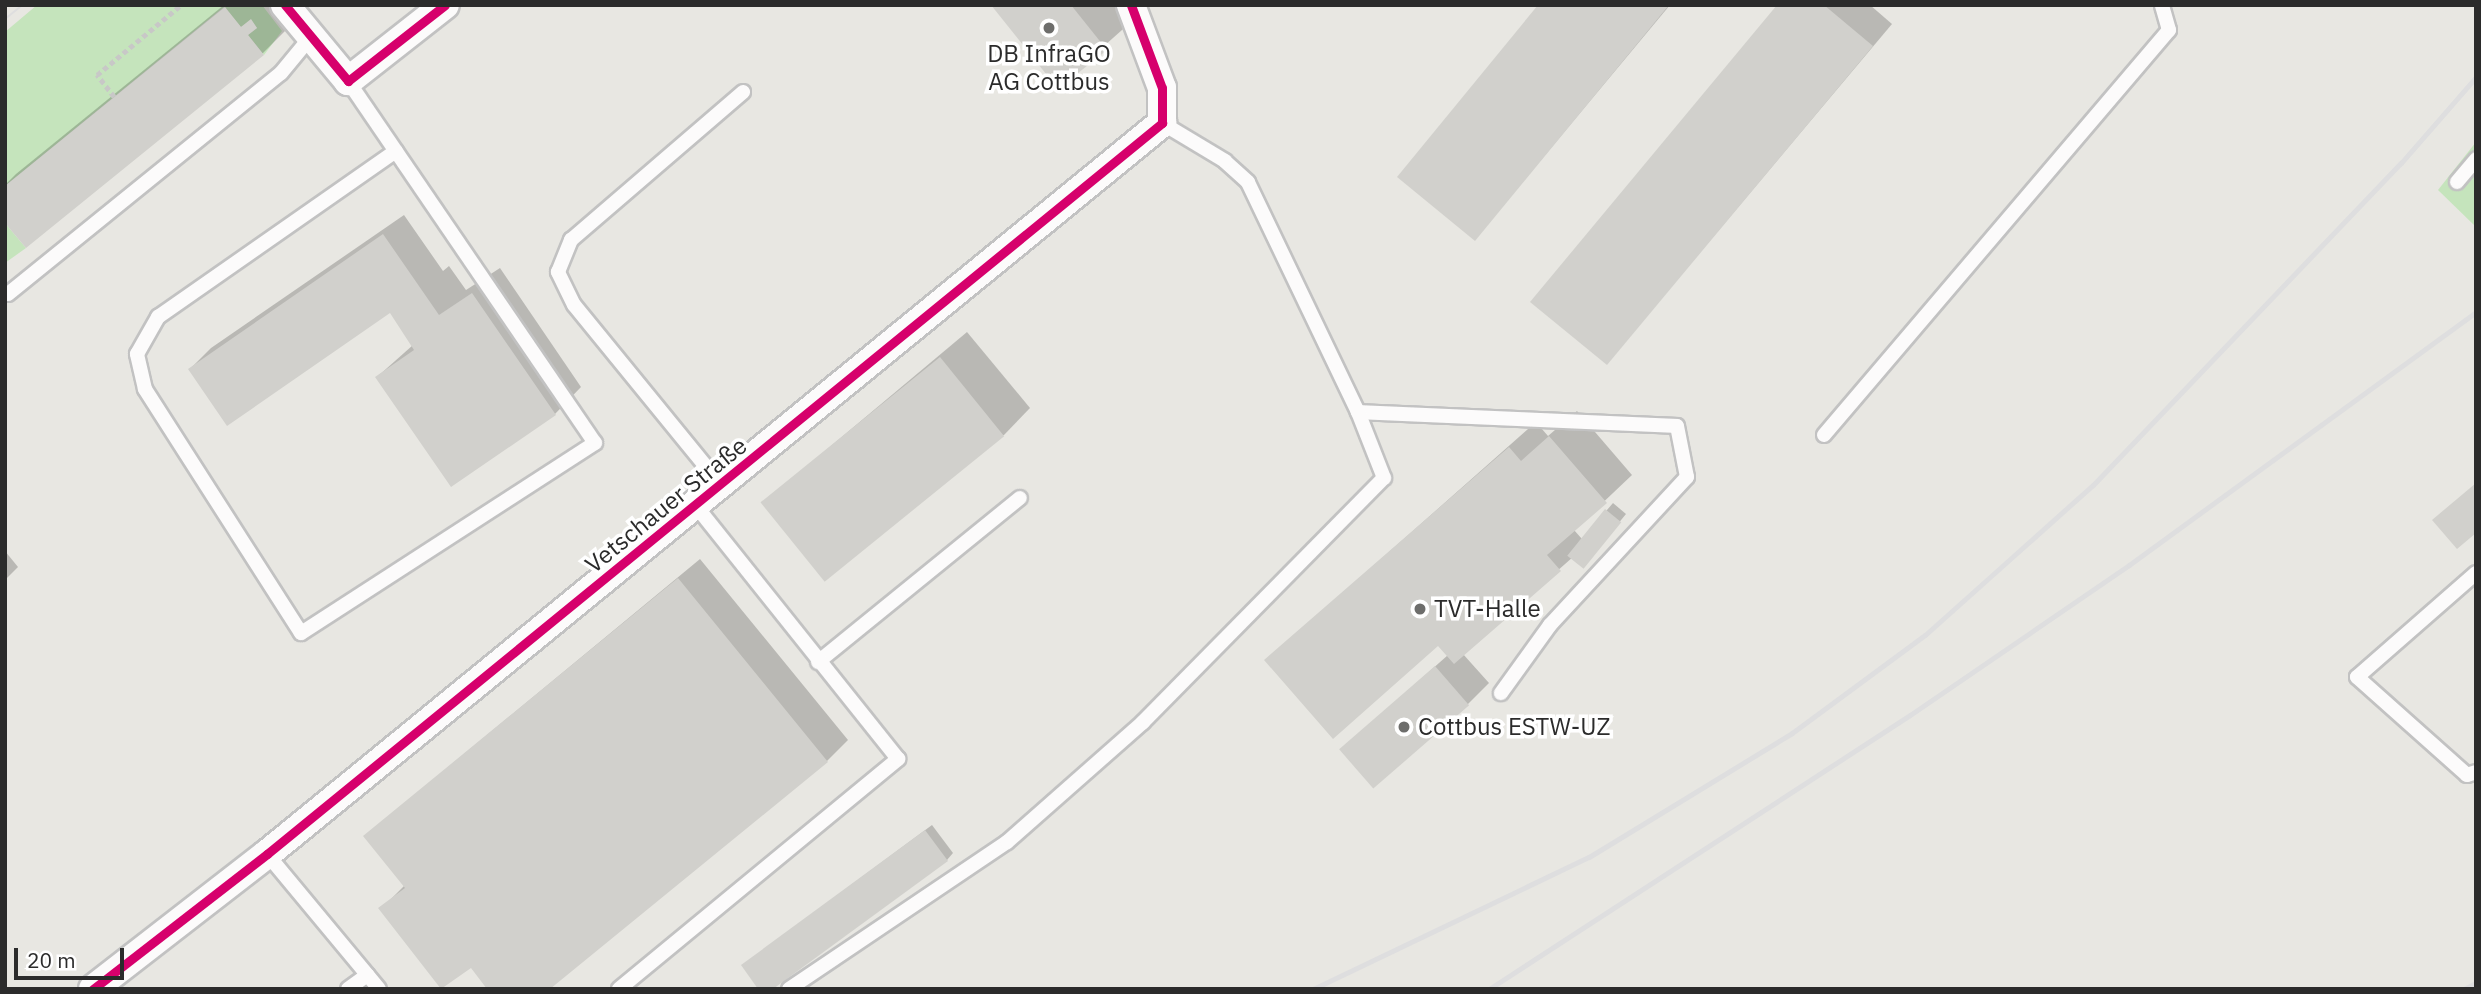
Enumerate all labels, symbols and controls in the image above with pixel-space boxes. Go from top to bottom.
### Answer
marker: DB InfraGO AG Cottbus [1041,20,1057,36]
place label: DB InfraGO AG Cottbus [987,40,1111,96]
street label: Vetschauer Straße [579,431,753,579]
place label: TVT-Halle [1434,595,1541,623]
marker: TVT-Halle [1412,601,1428,617]
place label: Cottbus ESTW-UZ [1418,713,1611,741]
marker: Cottbus ESTW-UZ [1396,719,1412,735]
scale bar [18,934,128,978]
text: 20 m [27,946,76,974]

